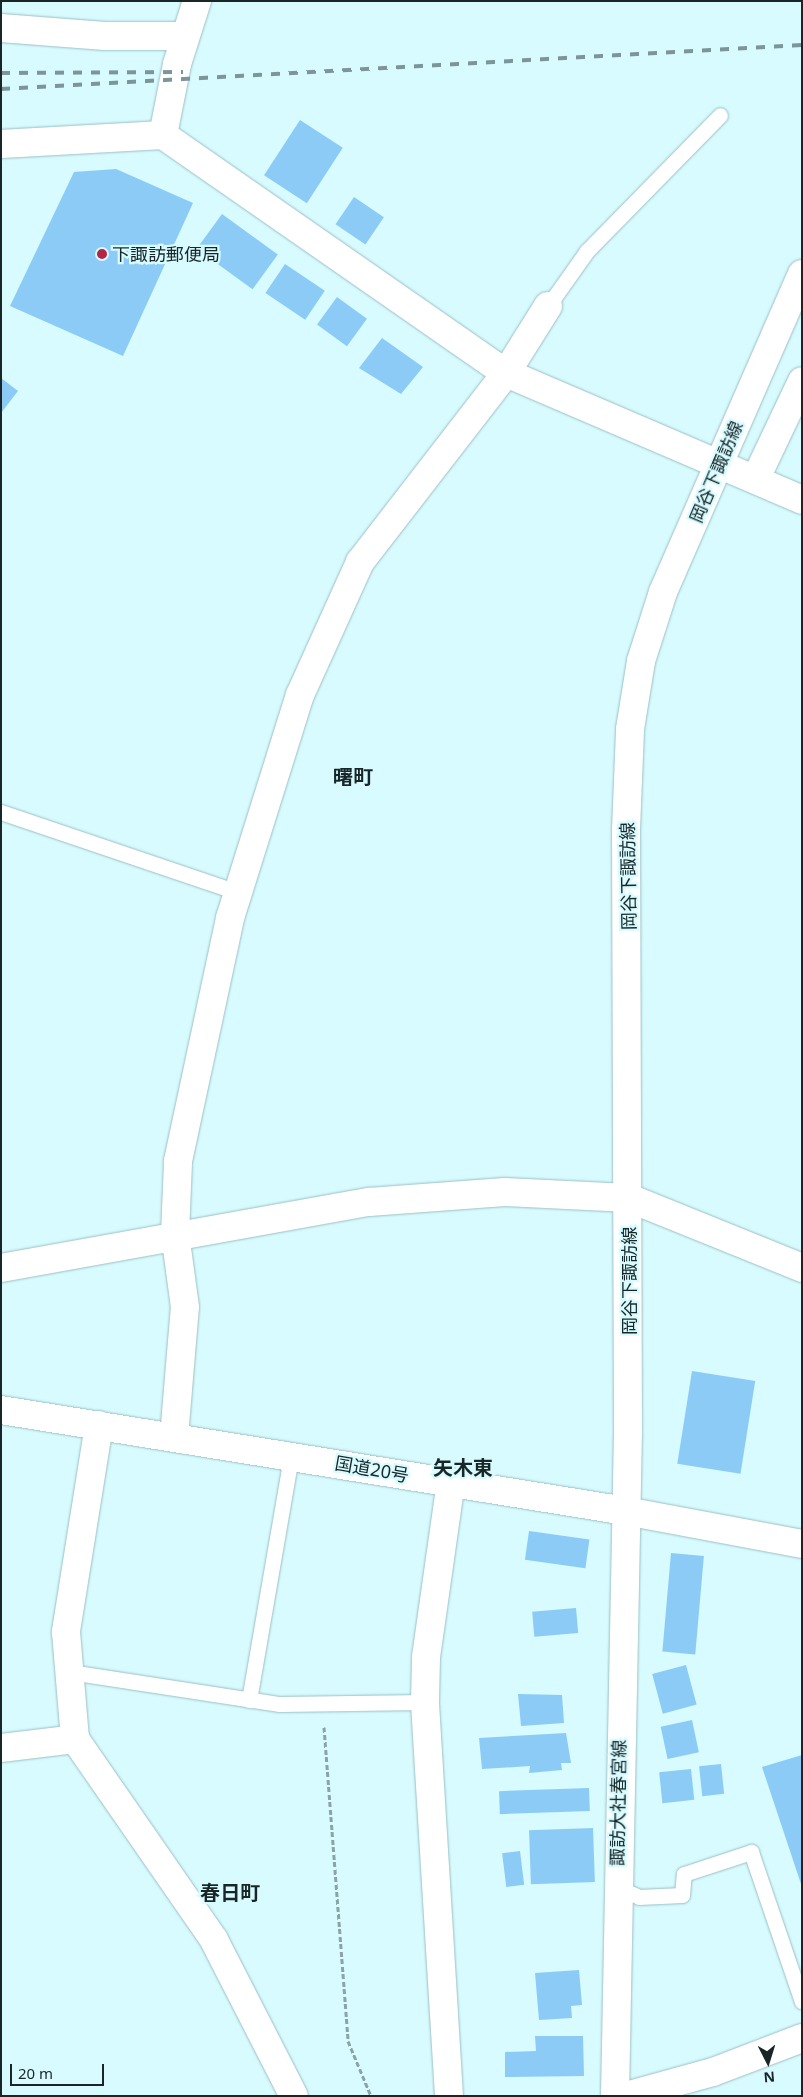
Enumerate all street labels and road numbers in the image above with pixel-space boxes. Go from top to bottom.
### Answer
street label: 岡谷下諏訪線 [685,418,747,526]
street label: 岡谷下諏訪線 [616,822,640,930]
street label: 岡谷下諏訪線 [618,1227,640,1335]
street label: 国道20号 [333,1452,411,1486]
street label: 諏訪大社春宮線 [606,1740,630,1866]

